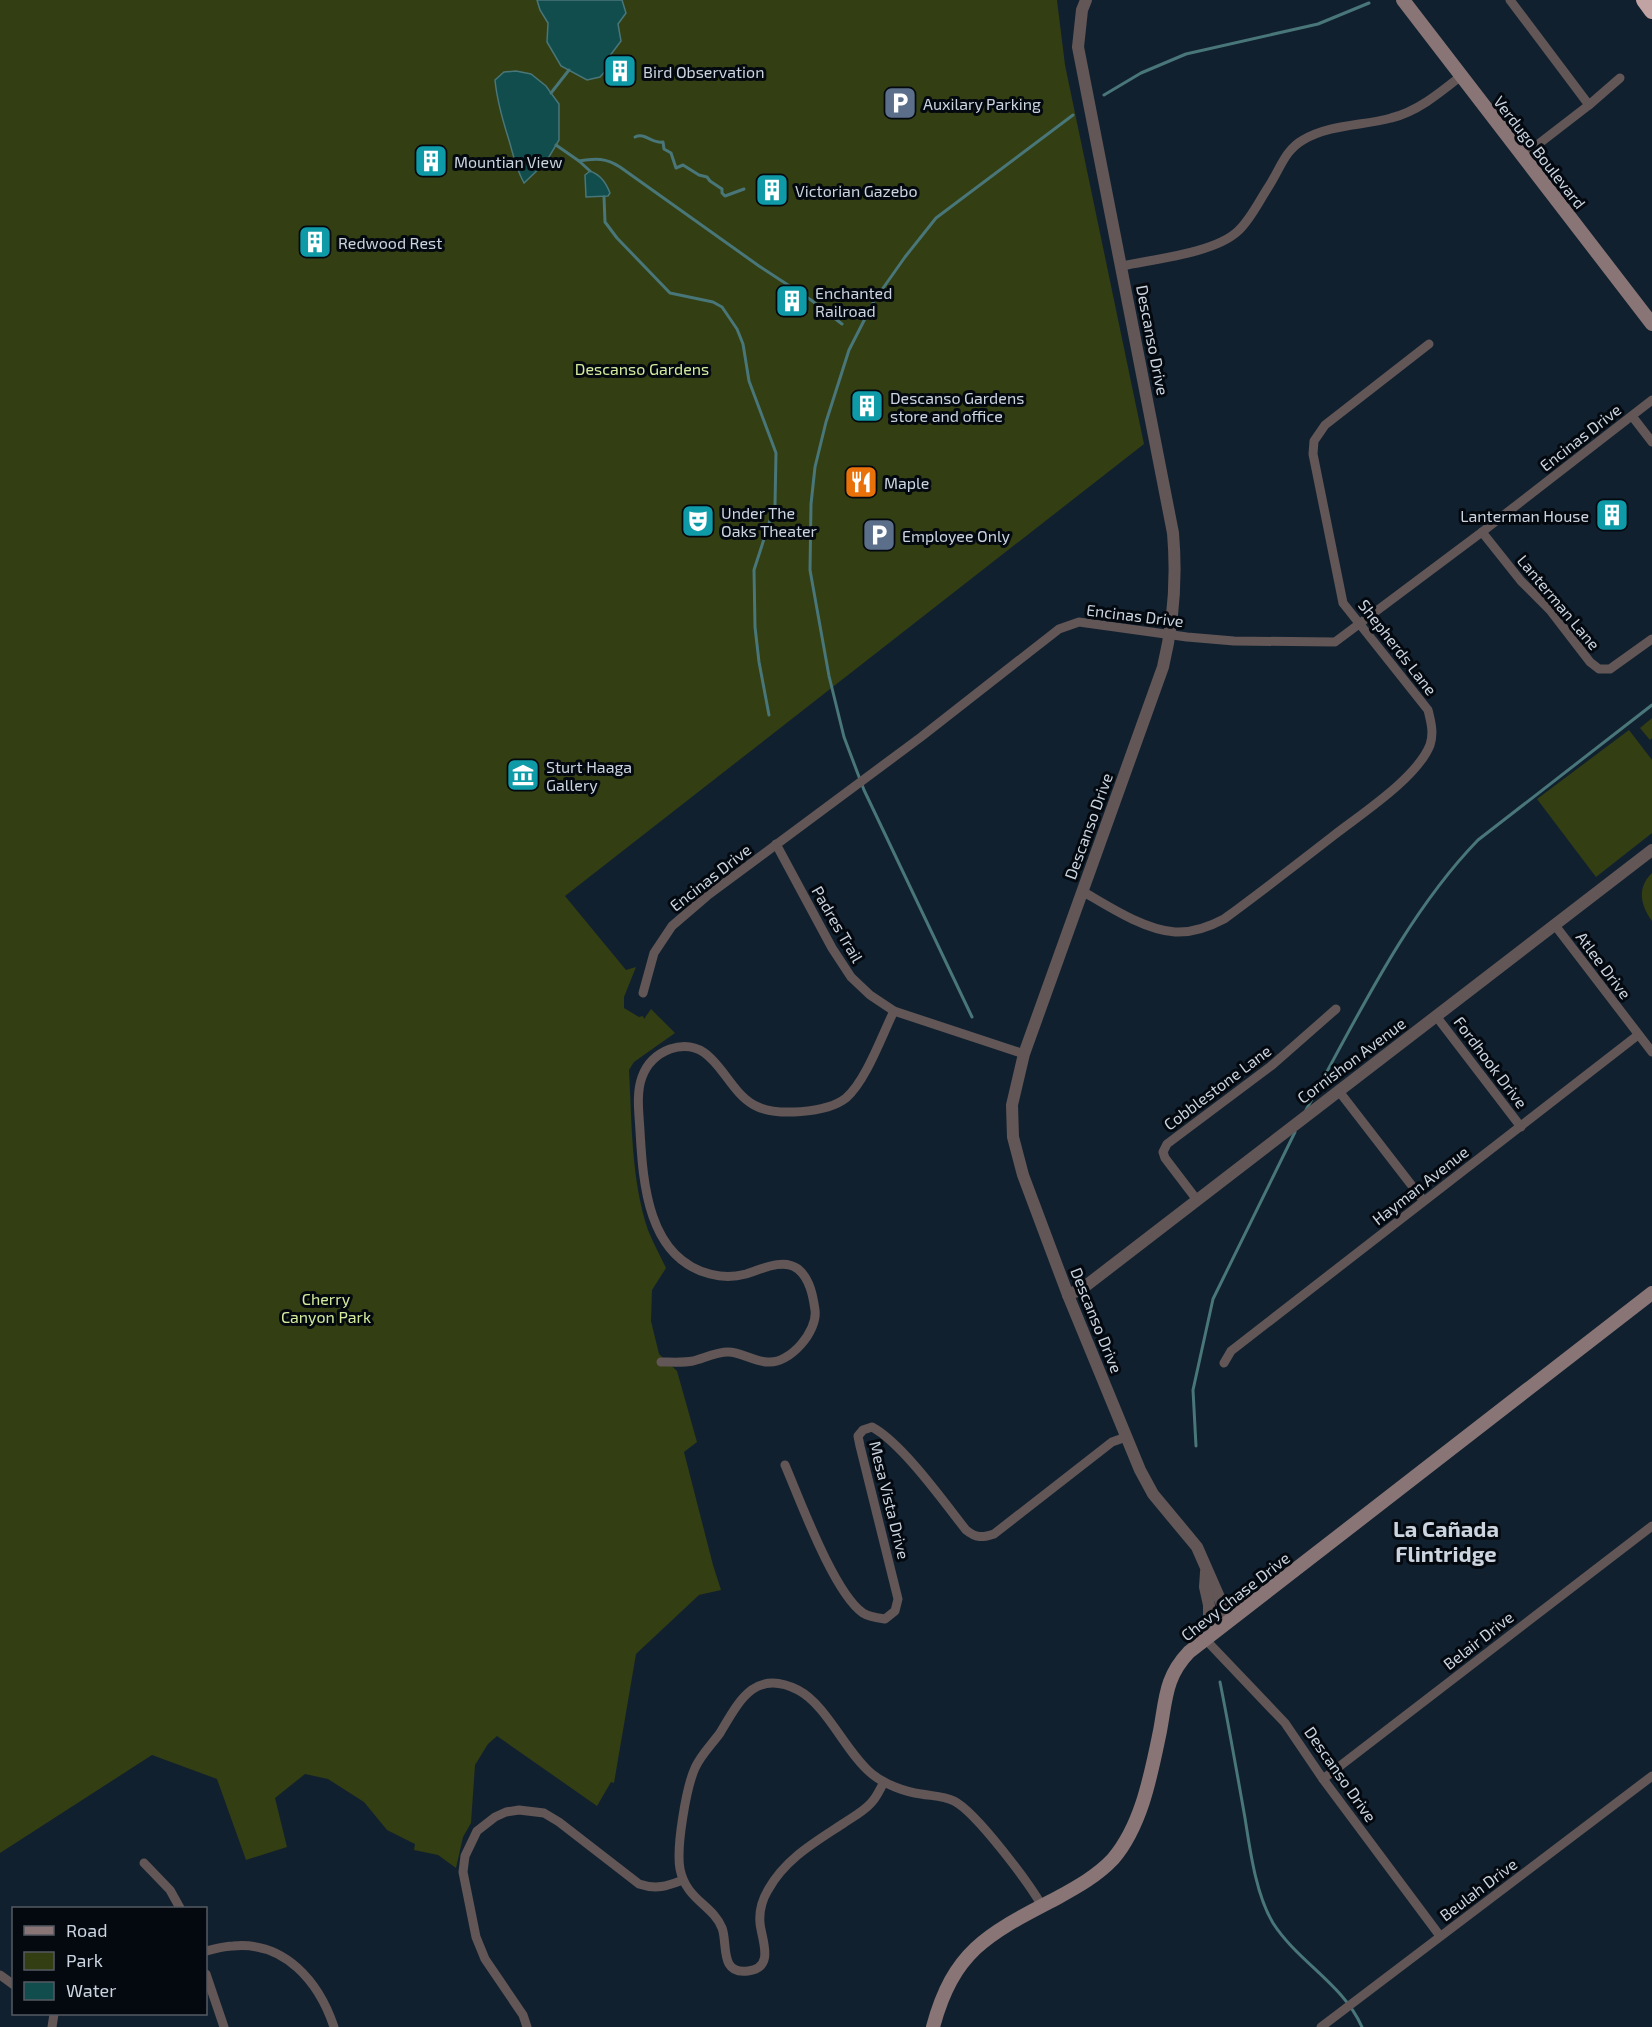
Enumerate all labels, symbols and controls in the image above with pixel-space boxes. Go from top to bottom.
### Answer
building icon: Bird Observation [602,53,638,89]
place label: Bird Observation [643,62,764,81]
parking icon: Auxilary Parking [882,85,918,121]
street label: Verdugo Boulevard [1490,92,1590,212]
place label: Auxilary Parking [923,94,1041,113]
building icon: Mountian View [413,143,449,179]
place label: Mountian View [454,152,562,171]
building icon: Victorian Gazebo [754,172,790,208]
place label: Victorian Gazebo [795,181,918,200]
building icon: Redwood Rest [297,224,333,260]
place label: Redwood Rest [338,233,442,252]
building icon: Enchanted Railroad [774,283,810,319]
place label: Enchanted Railroad [815,283,892,320]
street label: Descanso Drive [1133,283,1173,397]
park label: Descanso Gardens [575,359,709,378]
building icon: Descanso Gardens store and office [849,388,885,424]
place label: Descanso Gardens store and office [890,388,1024,425]
street label: Encinas Drive [1536,399,1624,475]
restaurant icon: Maple [843,464,879,500]
place label: Maple [884,473,929,492]
building icon: Lanterman House [1594,497,1630,533]
theatre icon: Under The Oaks Theater [680,503,716,539]
place label: Under The Oaks Theater [721,503,818,540]
place label: Lanterman House [1460,506,1589,525]
parking icon: Employee Only [861,517,897,553]
place label: Employee Only [902,526,1011,545]
street label: Lanterman Lane [1514,551,1604,653]
street label: Shepherds Lane [1355,595,1441,699]
street label: Encinas Drive [1085,600,1185,630]
museum icon: Sturt Haaga Gallery [505,757,541,793]
place label: Sturt Haaga Gallery [546,757,632,794]
street label: Descanso Drive [1060,770,1116,882]
street label: Encinas Drive [666,839,754,915]
street label: Padres Trail [808,882,868,966]
street label: Atlee Drive [1573,928,1635,1002]
street label: Fordhook Drive [1450,1012,1532,1112]
street label: Cornishon Avenue [1293,1013,1409,1107]
street label: Cobblestone Lane [1160,1040,1274,1134]
street label: Hayman Avenue [1368,1142,1472,1228]
street label: Descanso Drive [1067,1265,1127,1375]
park label: Cherry Canyon Park [281,1289,371,1326]
street label: Mesa Vista Drive [866,1439,914,1561]
district label: La Cañada Flintridge [1393,1515,1499,1566]
street label: Chevy Chase Drive [1177,1548,1293,1644]
street label: Belair Drive [1439,1607,1517,1673]
street label: Descanso Drive [1301,1723,1381,1825]
street label: Beulah Drive [1436,1854,1520,1924]
legend [12,1907,207,2015]
text: Road [66,1919,107,1941]
text: Park [66,1949,103,1971]
text: Water [66,1979,116,2001]

